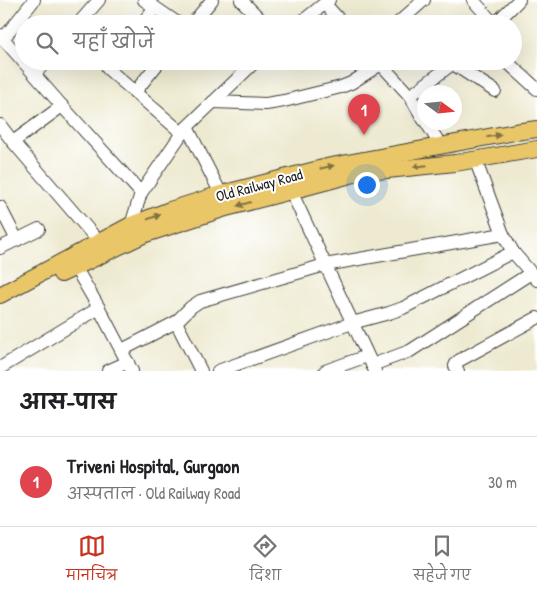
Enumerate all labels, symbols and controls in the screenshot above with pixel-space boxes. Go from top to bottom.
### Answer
search box [15,15,522,70]
text: यहाँ खोजें [73,28,154,54]
icon: search [33,29,61,57]
north arrow [417,85,462,130]
pin: 1 [348,94,380,135]
one-way arrow [487,131,503,139]
one-way arrow [411,162,427,170]
street label: Old Railway Road [213,163,305,207]
one-way arrow [320,163,335,171]
your location [354,172,380,198]
one-way arrow [236,200,251,208]
one-way arrow [147,212,162,220]
text: आस-पास [20,387,116,416]
text: Triveni Hospital, Gurgaon [67,453,240,479]
text: 1 [33,471,39,493]
text: 30 m [488,471,517,493]
text: अस्पताल · Old Railway Road [67,482,240,504]
tab: मानचित्र [66,532,117,591]
tab: दिशा [249,532,281,591]
tab: सहेजे गए [413,532,471,591]

